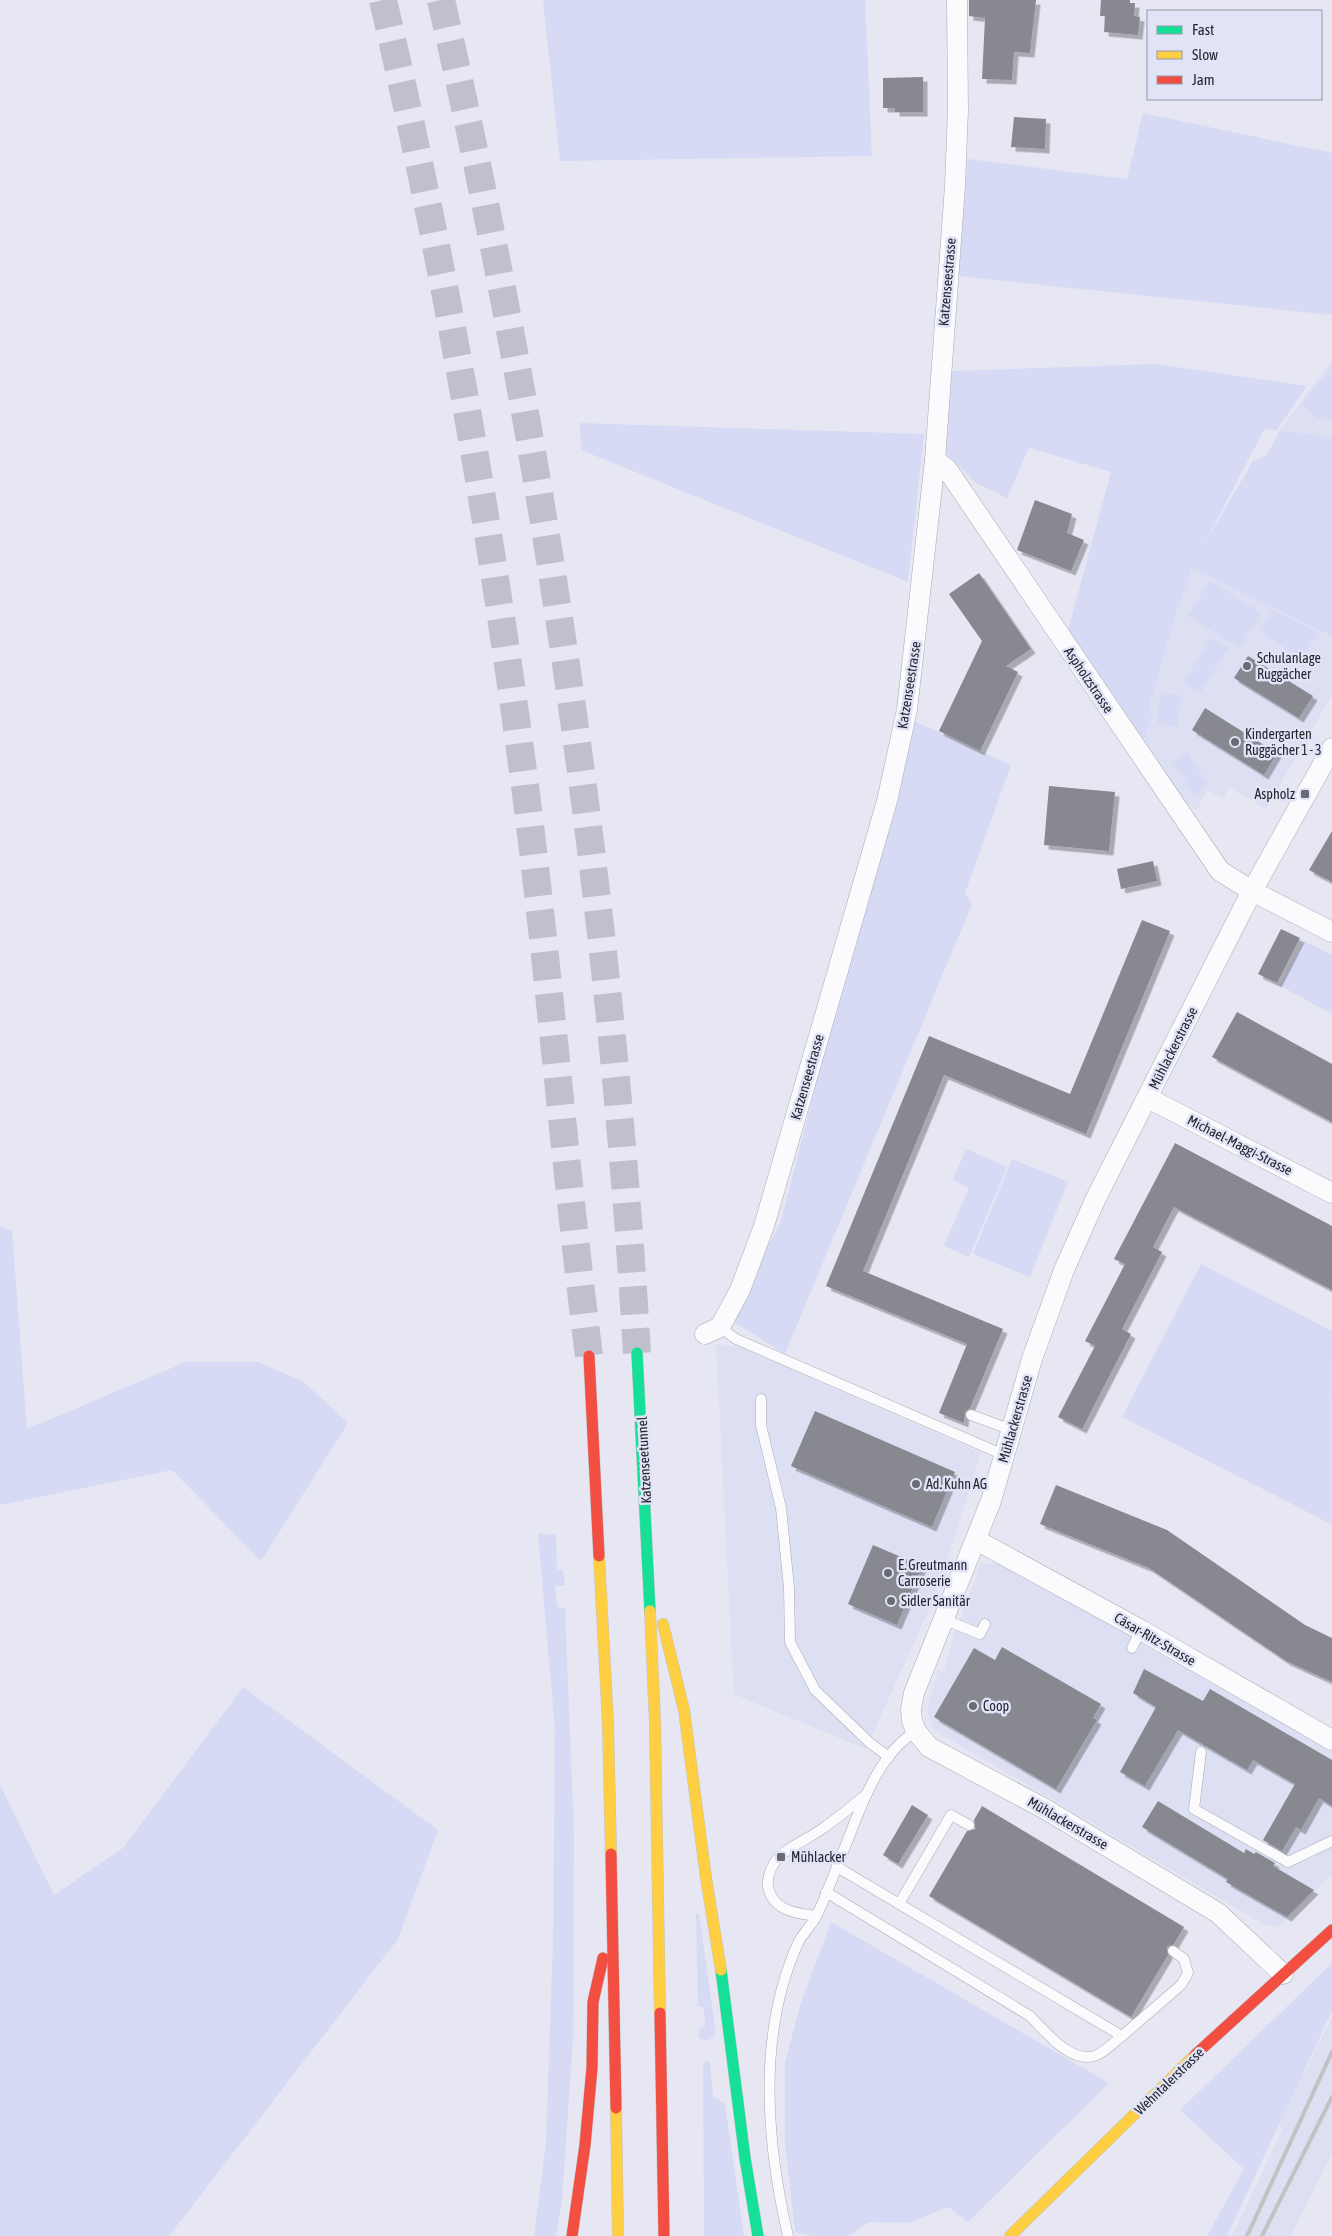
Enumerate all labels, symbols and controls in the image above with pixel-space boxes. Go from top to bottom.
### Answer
legend [1147,10,1322,100]
text: Fast [1192,21,1214,38]
text: Slow [1192,46,1218,63]
text: Jam [1192,71,1215,88]
street label: Katzenseestrasse [935,237,959,327]
street label: Katzenseestrasse [894,640,924,730]
street label: Aspholzstrasse [1061,644,1117,716]
place label: Schulanlage Ruggächer [1257,650,1321,682]
marker: Schulanlage Ruggächer [1241,660,1253,672]
place label: Kindergarten Ruggächer 1 - 3 [1245,726,1322,758]
marker: Kindergarten Ruggächer 1 - 3 [1229,736,1241,748]
place label: Aspholz [1254,786,1295,802]
marker: Aspholz [1299,788,1311,800]
street label: Mühlackerstrasse [1145,1004,1201,1092]
street label: Katzenseestrasse [787,1032,827,1122]
street label: Michael-Maggi-Strasse [1185,1112,1295,1178]
street label: Mühlackerstrasse [995,1373,1035,1465]
street label: Katzenseetunnel [634,1416,654,1504]
place label: Ad. Kuhn AG [926,1476,987,1492]
marker: Ad. Kuhn AG [910,1478,922,1490]
place label: E. Greutmann Carroserie [898,1557,967,1589]
marker: E. Greutmann Carroserie [882,1567,894,1579]
place label: Sidler Sanitär [901,1593,971,1609]
marker: Sidler Sanitär [885,1595,897,1607]
street label: Cäsar-Ritz-Strasse [1112,1609,1198,1669]
place label: Coop [983,1698,1009,1714]
marker: Coop [967,1700,979,1712]
street label: Mühlackerstrasse [1025,1794,1111,1852]
place label: Mühlacker [791,1849,847,1865]
marker: Mühlacker [775,1851,787,1863]
street label: Wehntalerstrasse [1131,2044,1207,2118]

